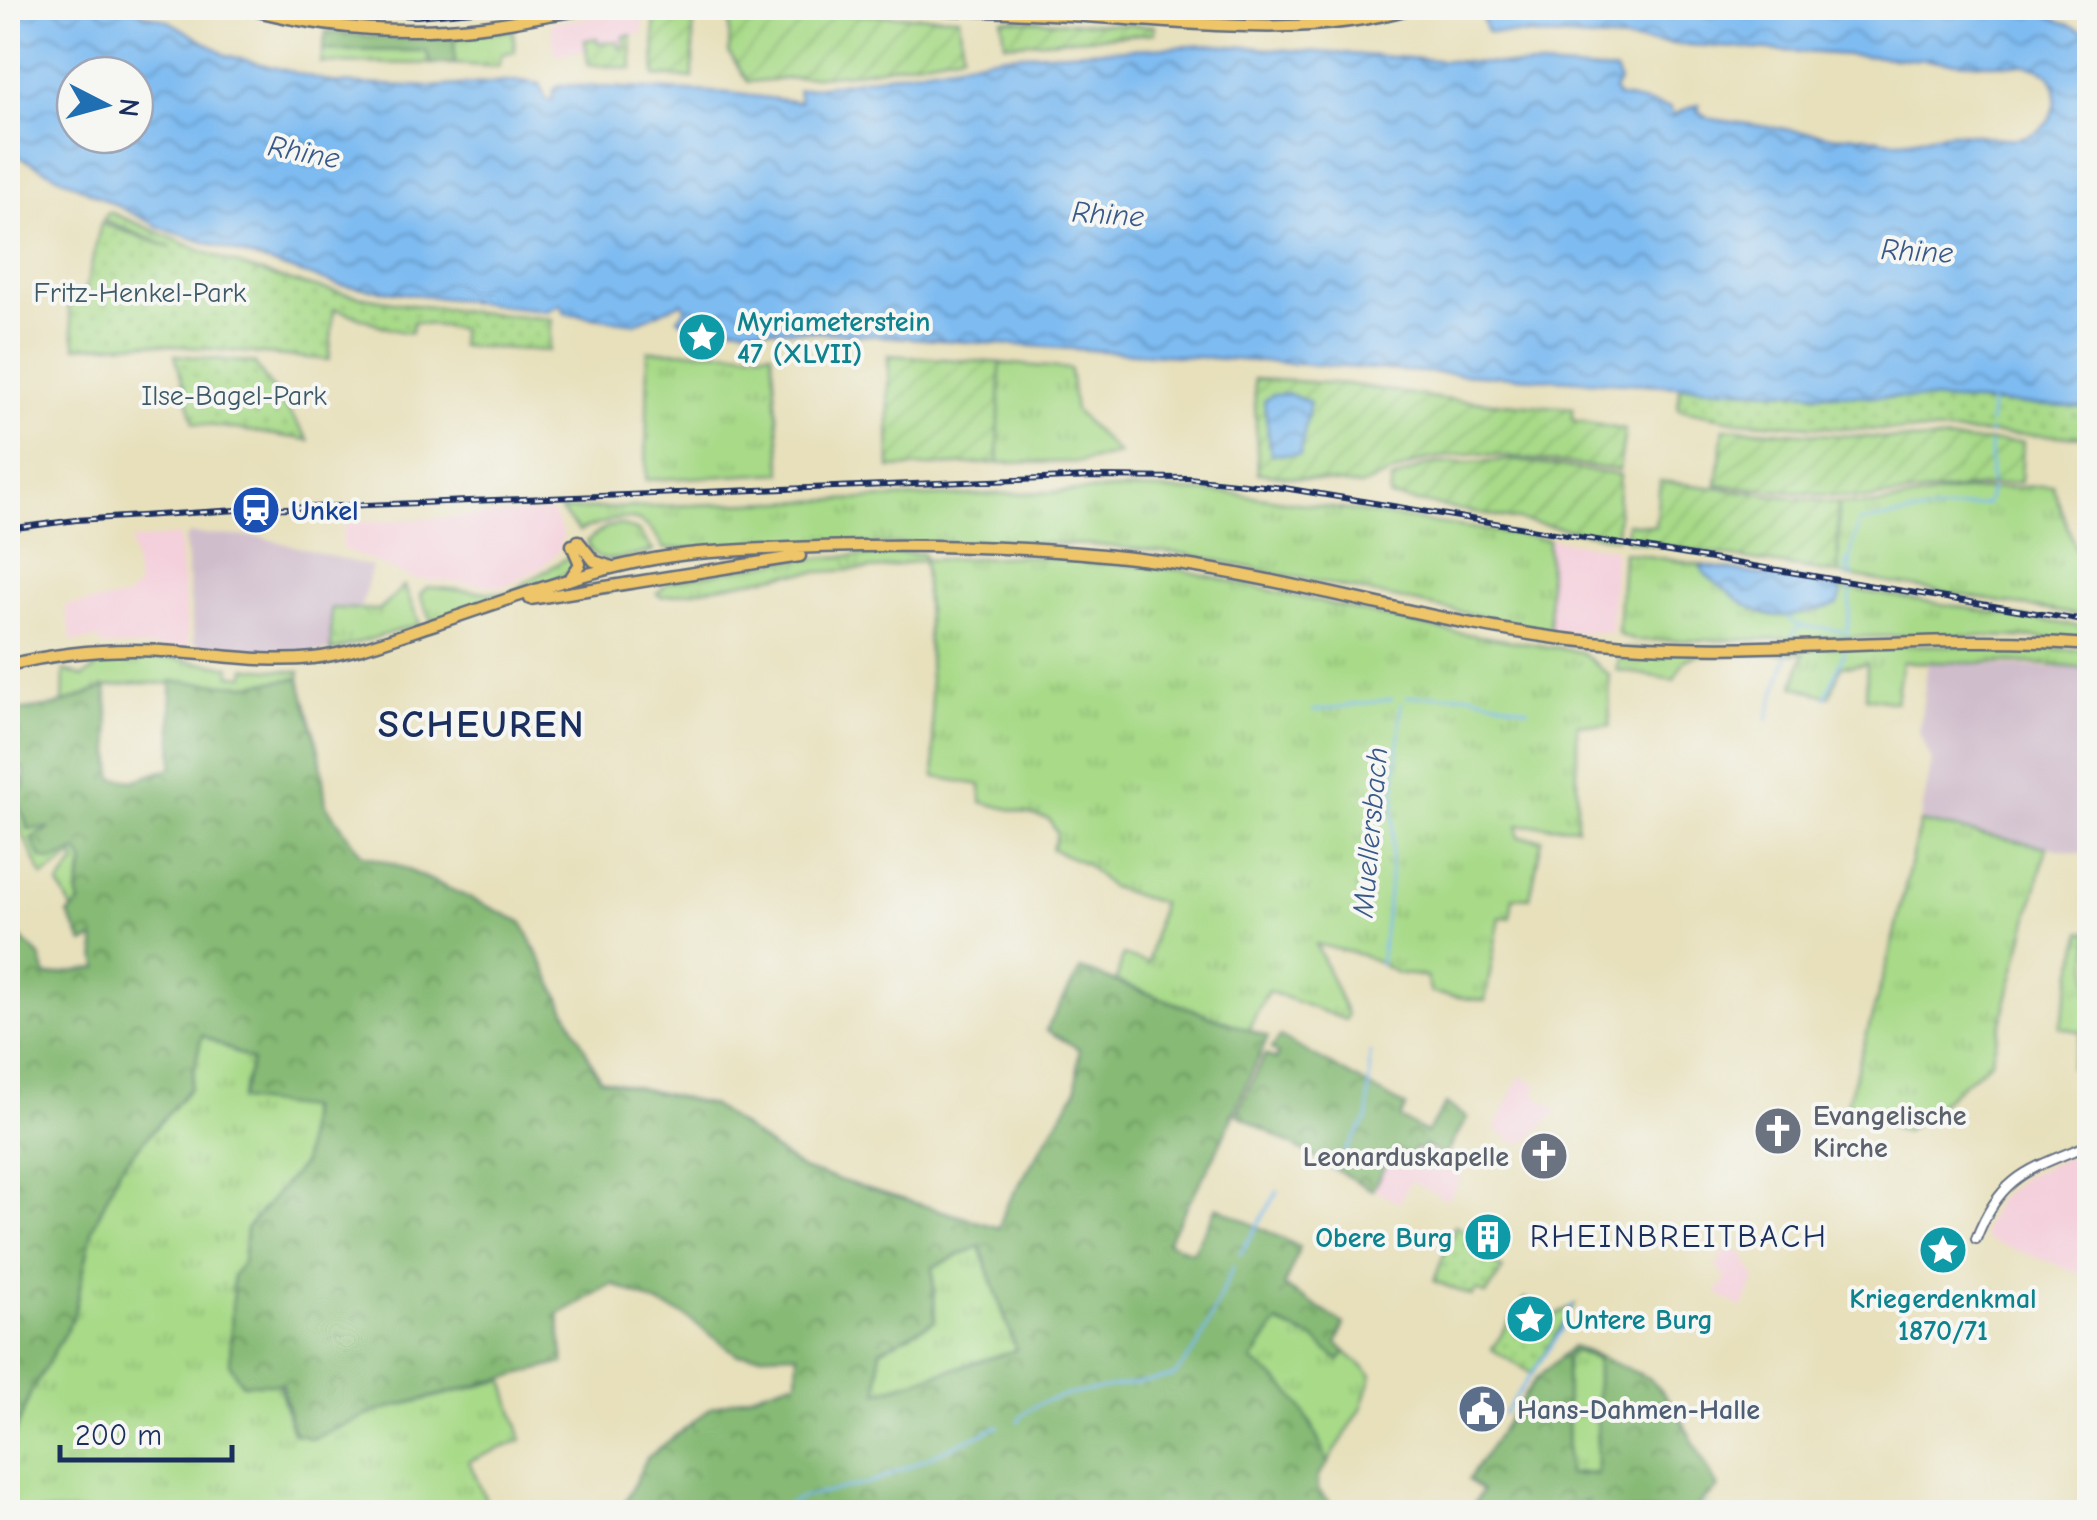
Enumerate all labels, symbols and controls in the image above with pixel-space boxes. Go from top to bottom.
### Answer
north arrow [55,55,155,155]
text: N [112,97,146,118]
water label: Rhine [265,128,343,177]
water label: Rhine [1071,195,1145,234]
water label: Rhine [1880,232,1954,271]
park label: Fritz-Henkel-Park [34,277,247,309]
place label: Myriameterstein 47 (XLVII) [737,306,930,370]
place icon: Myriameterstein 47 (XLVII) [676,311,728,363]
park label: Ilse-Bagel-Park [141,380,327,412]
station icon: Unkel [230,484,282,536]
place label: Unkel [291,495,359,527]
district label: SCHEUREN [378,703,586,747]
water label: Muellersbach [1346,745,1395,920]
place label: Evangelische Kirche [1813,1100,1967,1164]
church icon: Evangelische Kirche [1752,1105,1804,1157]
church icon: Leonarduskapelle [1518,1130,1570,1182]
place label: Leonarduskapelle [1303,1141,1509,1173]
building icon: Obere Burg [1462,1211,1514,1263]
district label: RHEINBREITBACH [1530,1218,1828,1255]
place label: Obere Burg [1315,1222,1453,1254]
place icon: Kriegerdenkmal 1870/71 [1917,1224,1969,1276]
place label: Kriegerdenkmal 1870/71 [1849,1283,2037,1347]
place icon: Untere Burg [1504,1293,1556,1345]
place label: Untere Burg [1565,1304,1713,1336]
public building icon: Hans-Dahmen-Halle [1456,1383,1508,1435]
place label: Hans-Dahmen-Halle [1517,1394,1760,1426]
scale bar [60,1400,232,1462]
text: 200 m [75,1418,162,1453]

